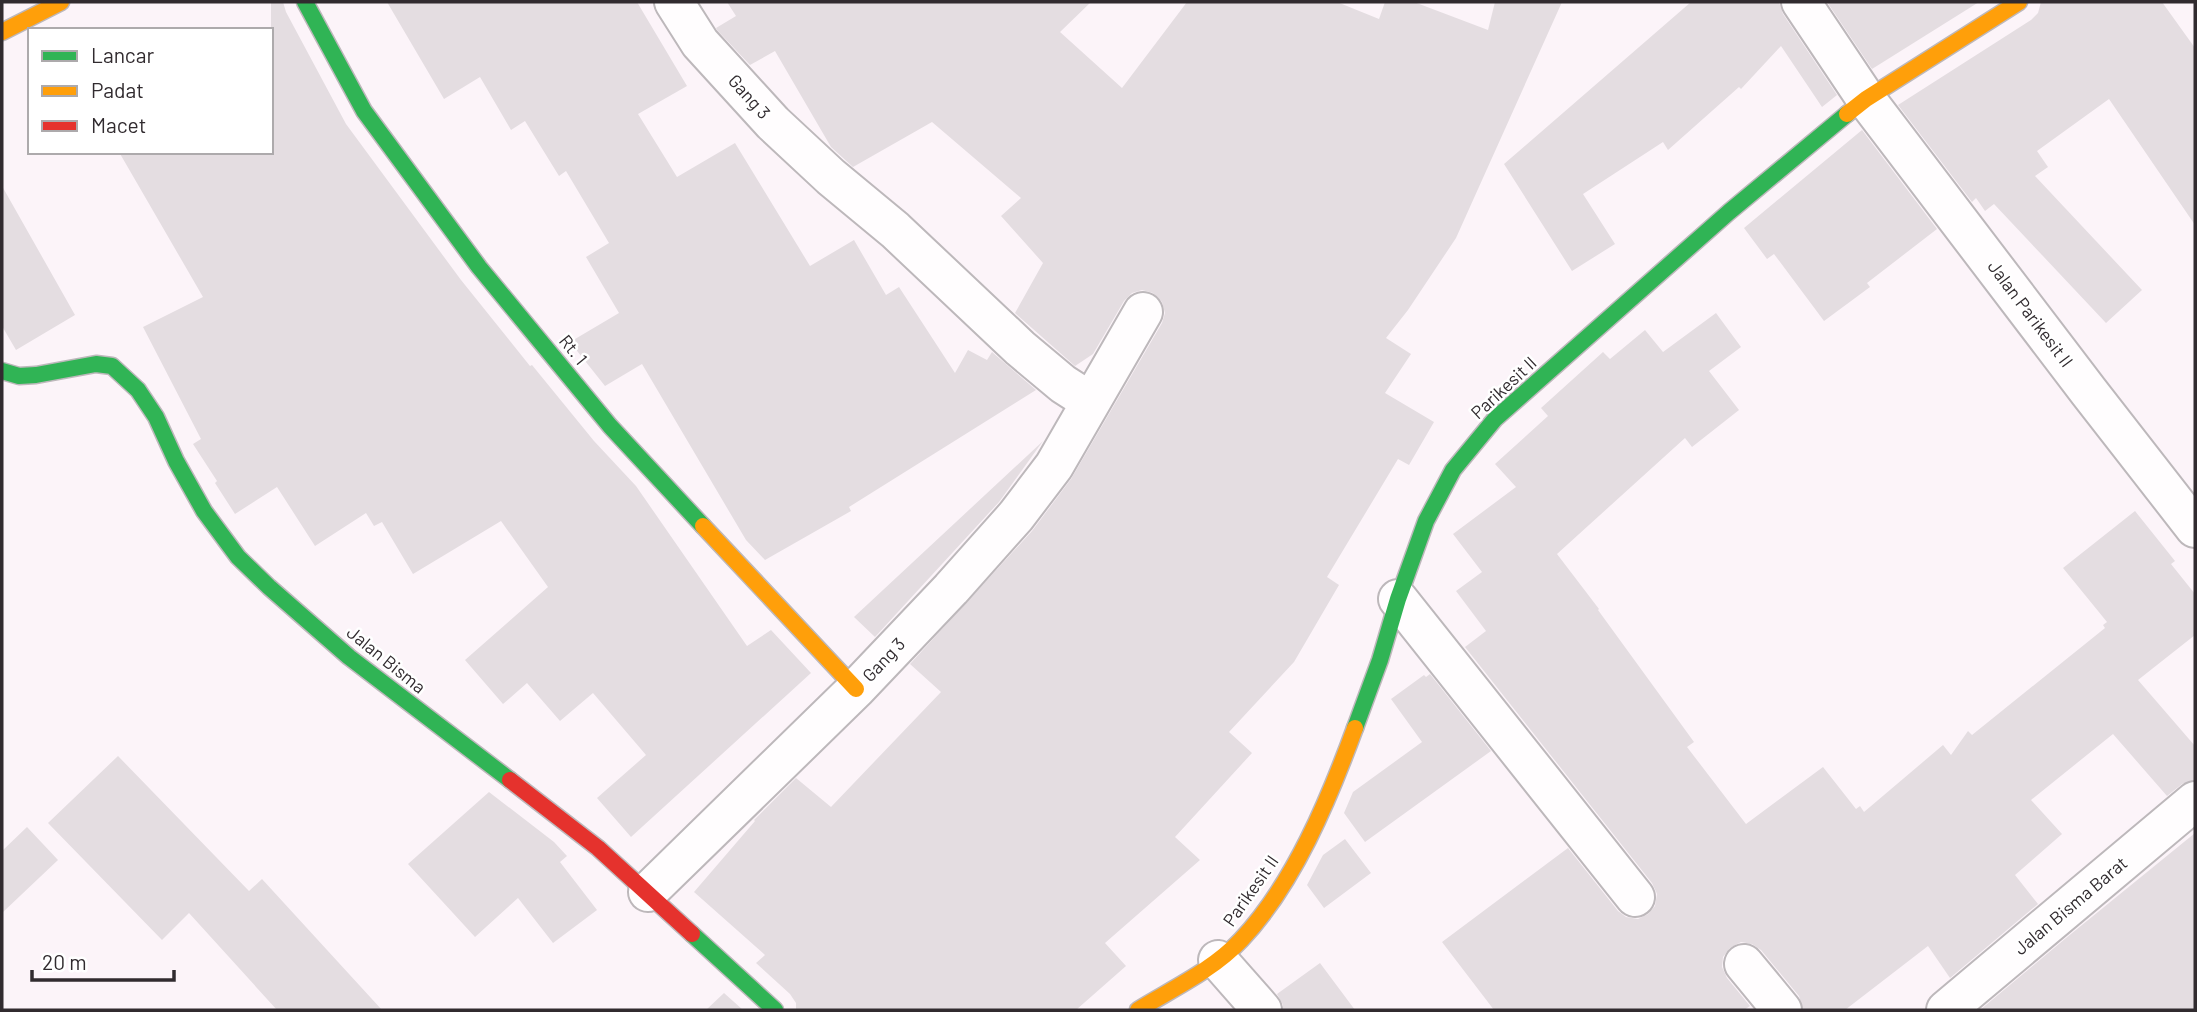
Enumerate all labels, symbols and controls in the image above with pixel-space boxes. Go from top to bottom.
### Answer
legend [28,28,273,154]
text: Lancar [91,42,154,67]
street label: Gang 3 [724,70,775,123]
text: Padat [91,77,144,102]
text: Macet [91,112,146,137]
street label: Jalan Parikesit II [1983,256,2078,371]
street label: Rt. 1 [555,330,593,369]
street label: Parikesit II [1466,351,1541,423]
street label: Jalan Bisma [343,621,430,698]
street label: Gang 3 [857,633,909,686]
street label: Parikesit II [1218,851,1283,930]
street label: Jalan Bisma Barat [2009,851,2131,959]
scale bar [32,939,173,983]
text: 20 m [42,949,87,974]

